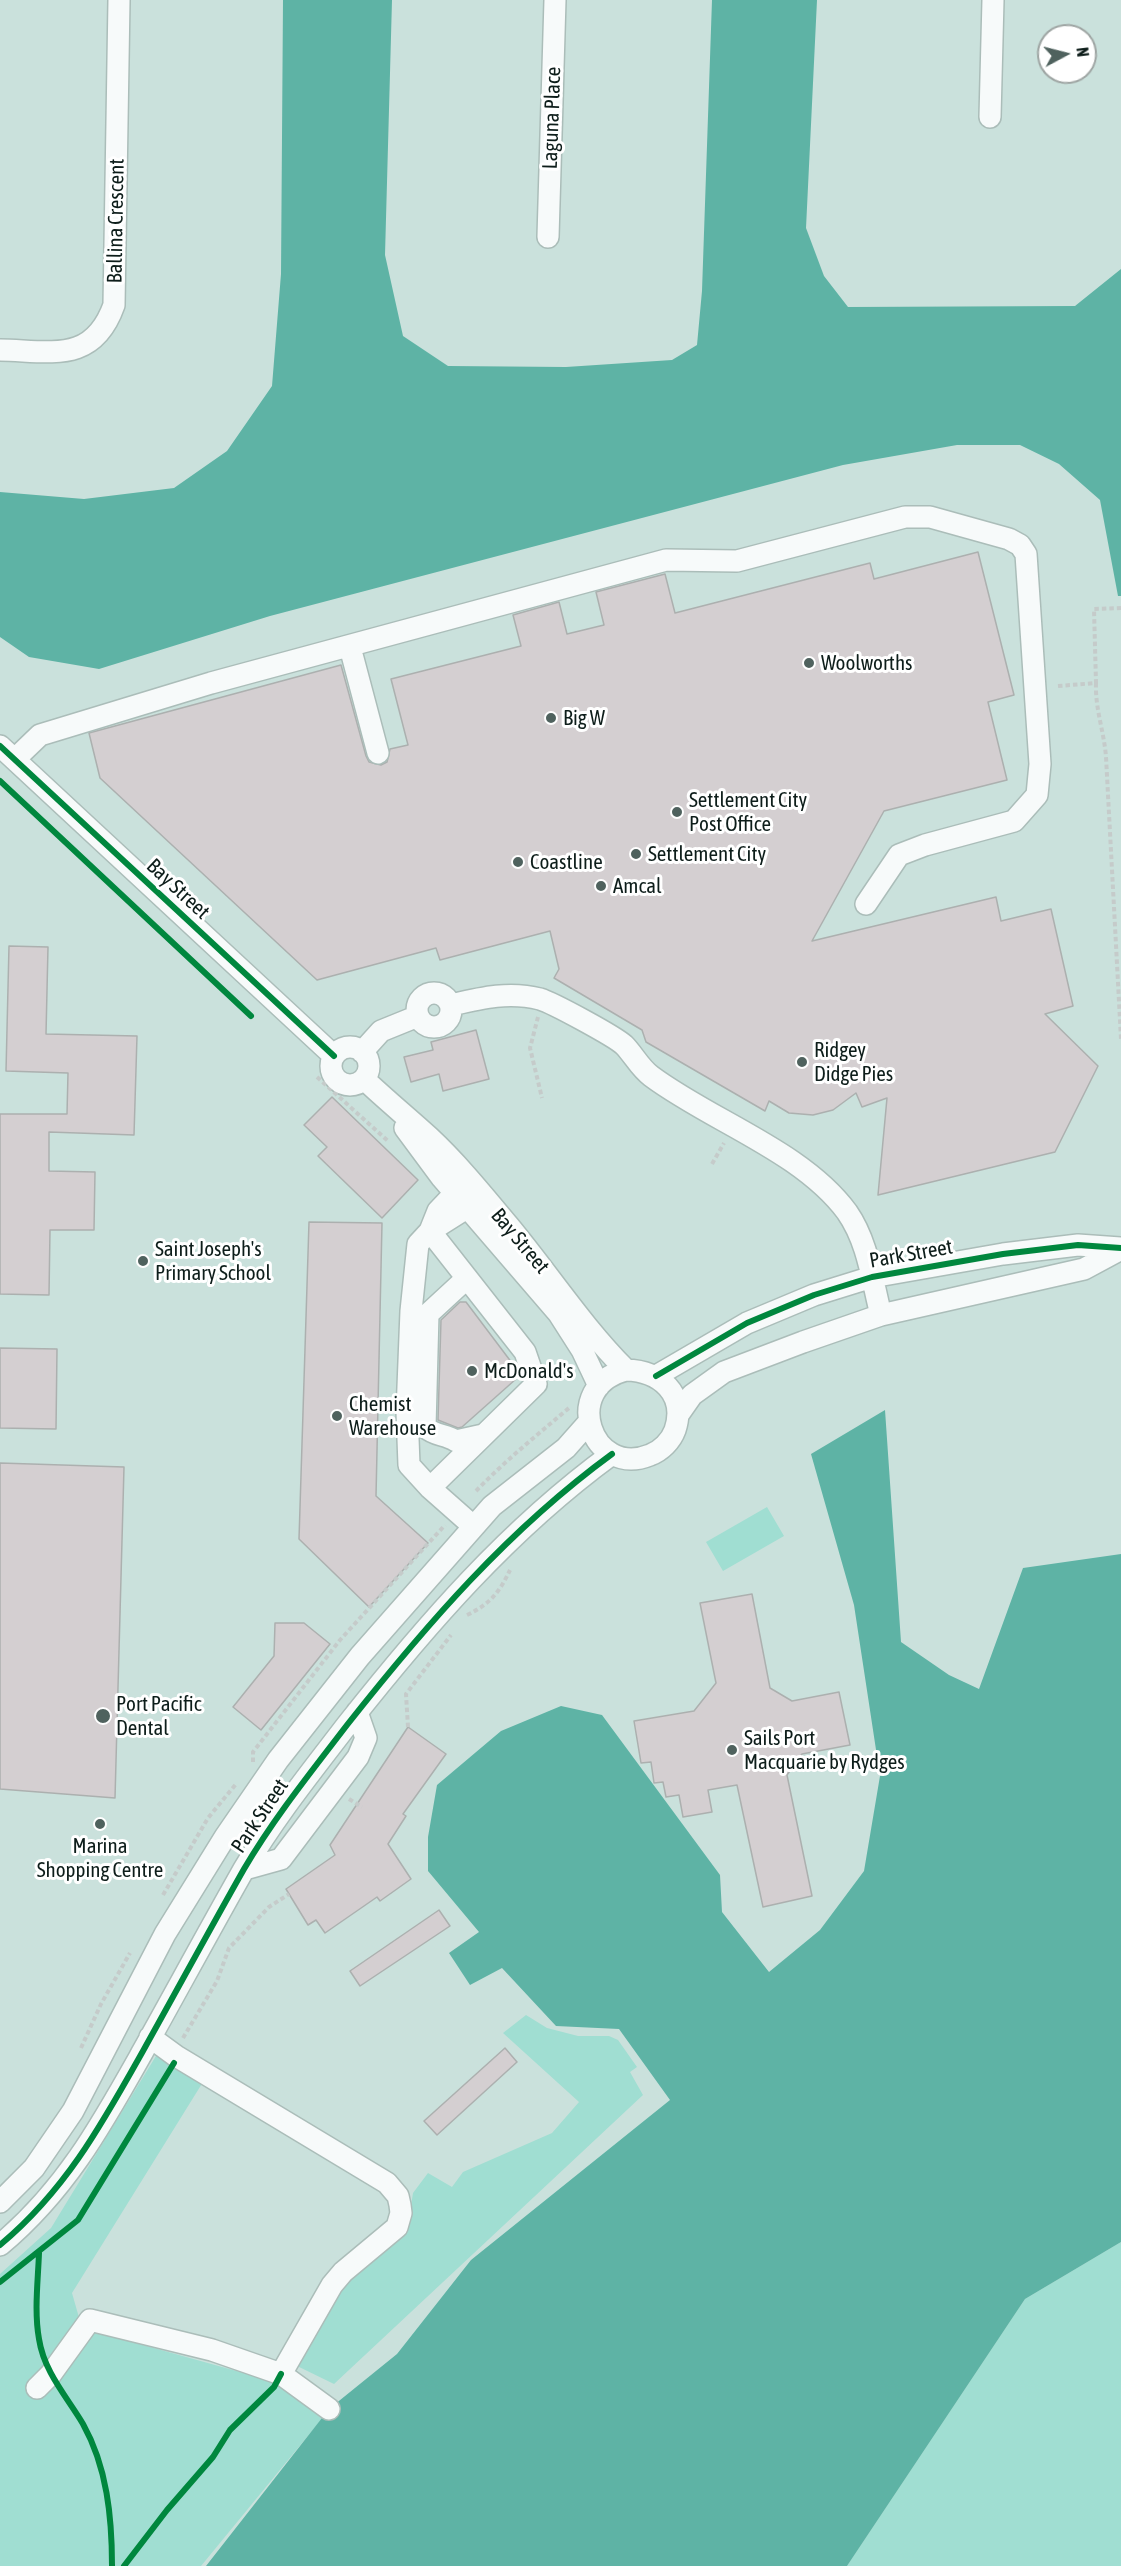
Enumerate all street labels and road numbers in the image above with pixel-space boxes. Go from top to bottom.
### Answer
street label: Laguna Place [538,66,566,170]
street label: Ballina Crescent [102,158,130,284]
street label: Bay Street [141,853,215,925]
street label: Bay Street [485,1203,555,1279]
street label: Park Street [867,1234,955,1274]
street label: Park Street [226,1774,294,1858]

